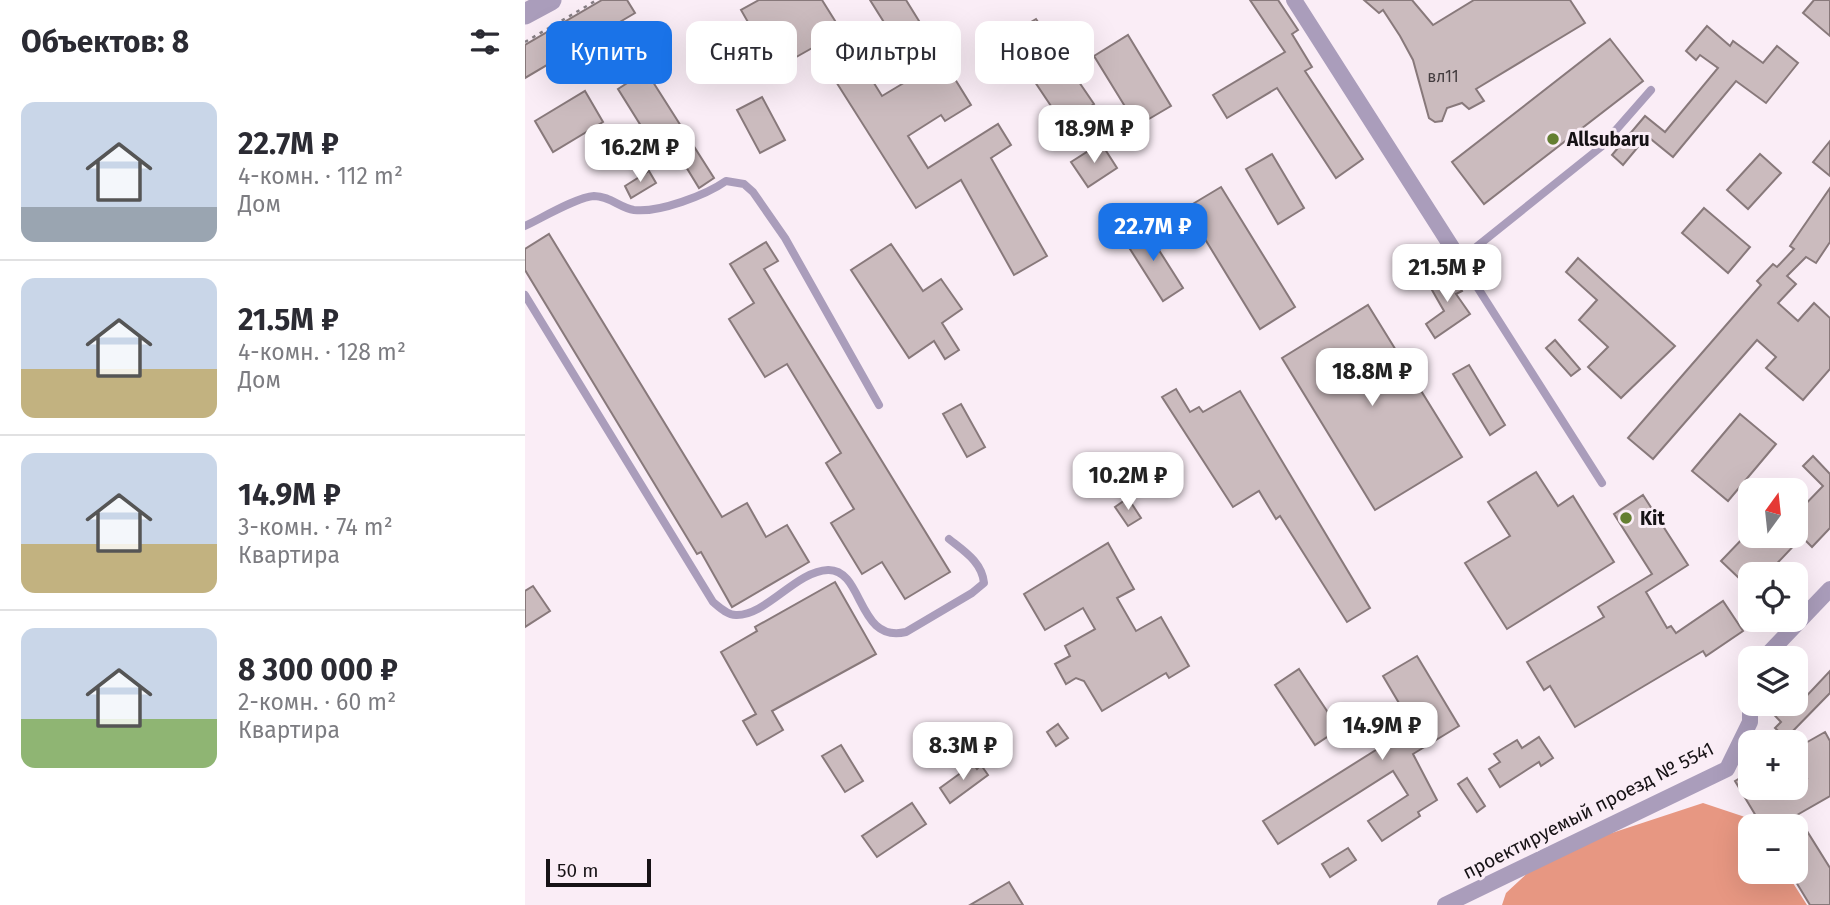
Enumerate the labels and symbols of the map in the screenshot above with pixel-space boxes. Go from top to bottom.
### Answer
house number: вл11 [1427,67,1459,86]
pin: 18.9M ₽ [1029,106,1159,165]
pin: 16.2M ₽ [575,124,705,184]
place label: Allsubaru [1566,128,1650,151]
marker: Allsubaru [1545,131,1561,147]
pin: 22.7M ₽ [1088,204,1218,263]
pin: 21.5M ₽ [1382,244,1512,304]
pin: 18.8M ₽ [1307,348,1437,408]
pin: 10.2M ₽ [1063,452,1193,512]
north arrow [1738,478,1808,548]
place label: Kit [1640,507,1665,530]
marker: Kit [1618,510,1634,526]
pin: 14.9M ₽ [1317,702,1447,762]
pin: 8.3M ₽ [906,722,1020,782]
street label: проектируемый проезд № 5541 [1459,737,1718,884]
scale bar [546,856,651,888]

